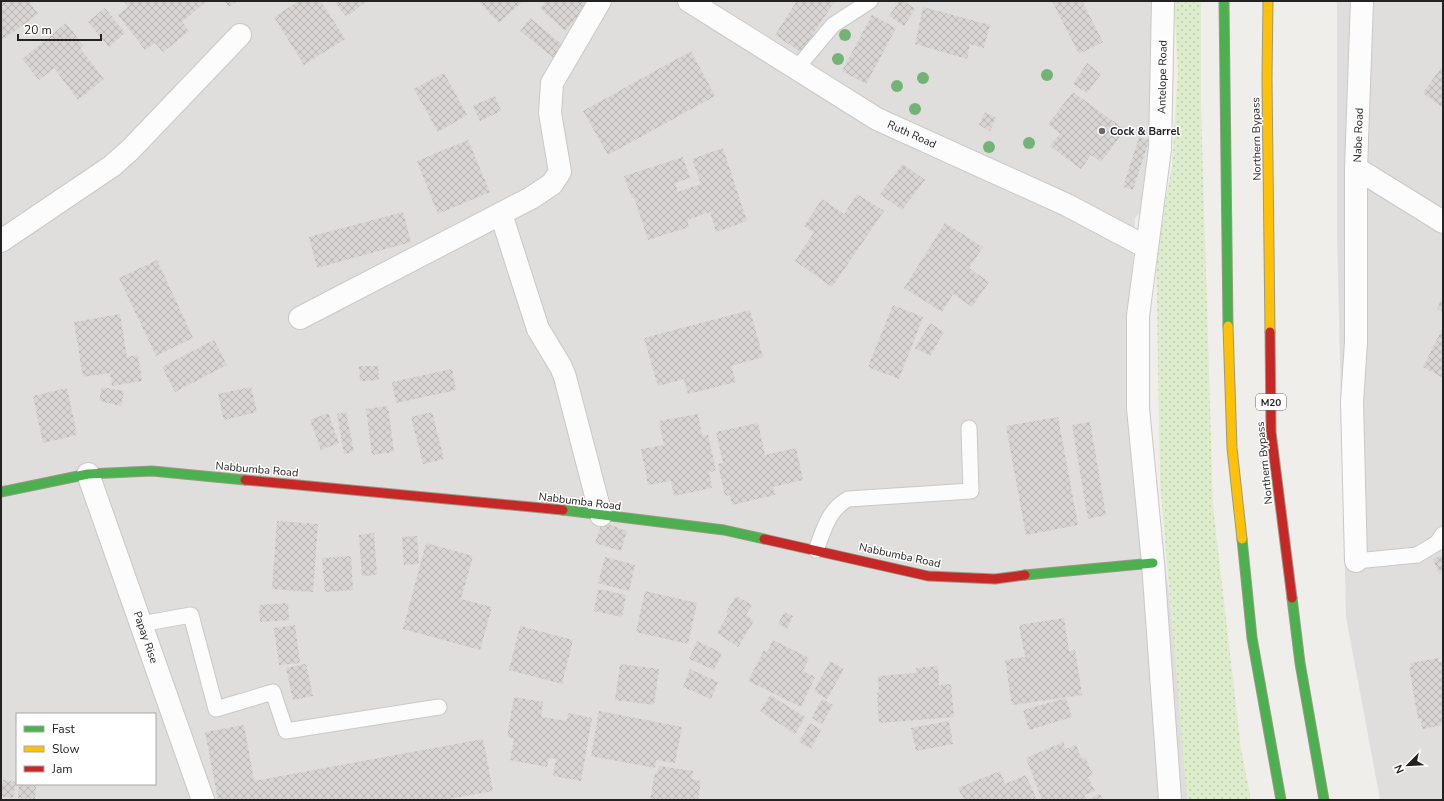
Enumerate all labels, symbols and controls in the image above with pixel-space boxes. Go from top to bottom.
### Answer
scale bar [18,16,101,42]
text: 20 m [24,22,52,38]
street label: Antelope Road [1154,40,1171,114]
street label: Northern Bypass [1248,97,1265,181]
street label: Nabe Road [1350,107,1367,163]
street label: Ruth Road [885,117,939,152]
place label: Cock & Barrel [1110,124,1181,139]
marker: Cock & Barrel [1097,126,1107,136]
road number: M20 [1256,394,1286,410]
street label: Northern Bypass [1253,421,1276,505]
street label: Nabbumba Road [215,458,299,481]
street label: Nabbumba Road [538,489,622,514]
street label: Nabbumba Road [858,540,942,571]
street label: Papay Rise [130,609,161,665]
legend [16,713,156,785]
text: Fast [52,721,75,737]
text: Slow [52,741,80,757]
north arrow [1388,745,1428,785]
text: Jam [51,761,73,777]
text: N [1391,762,1408,776]

